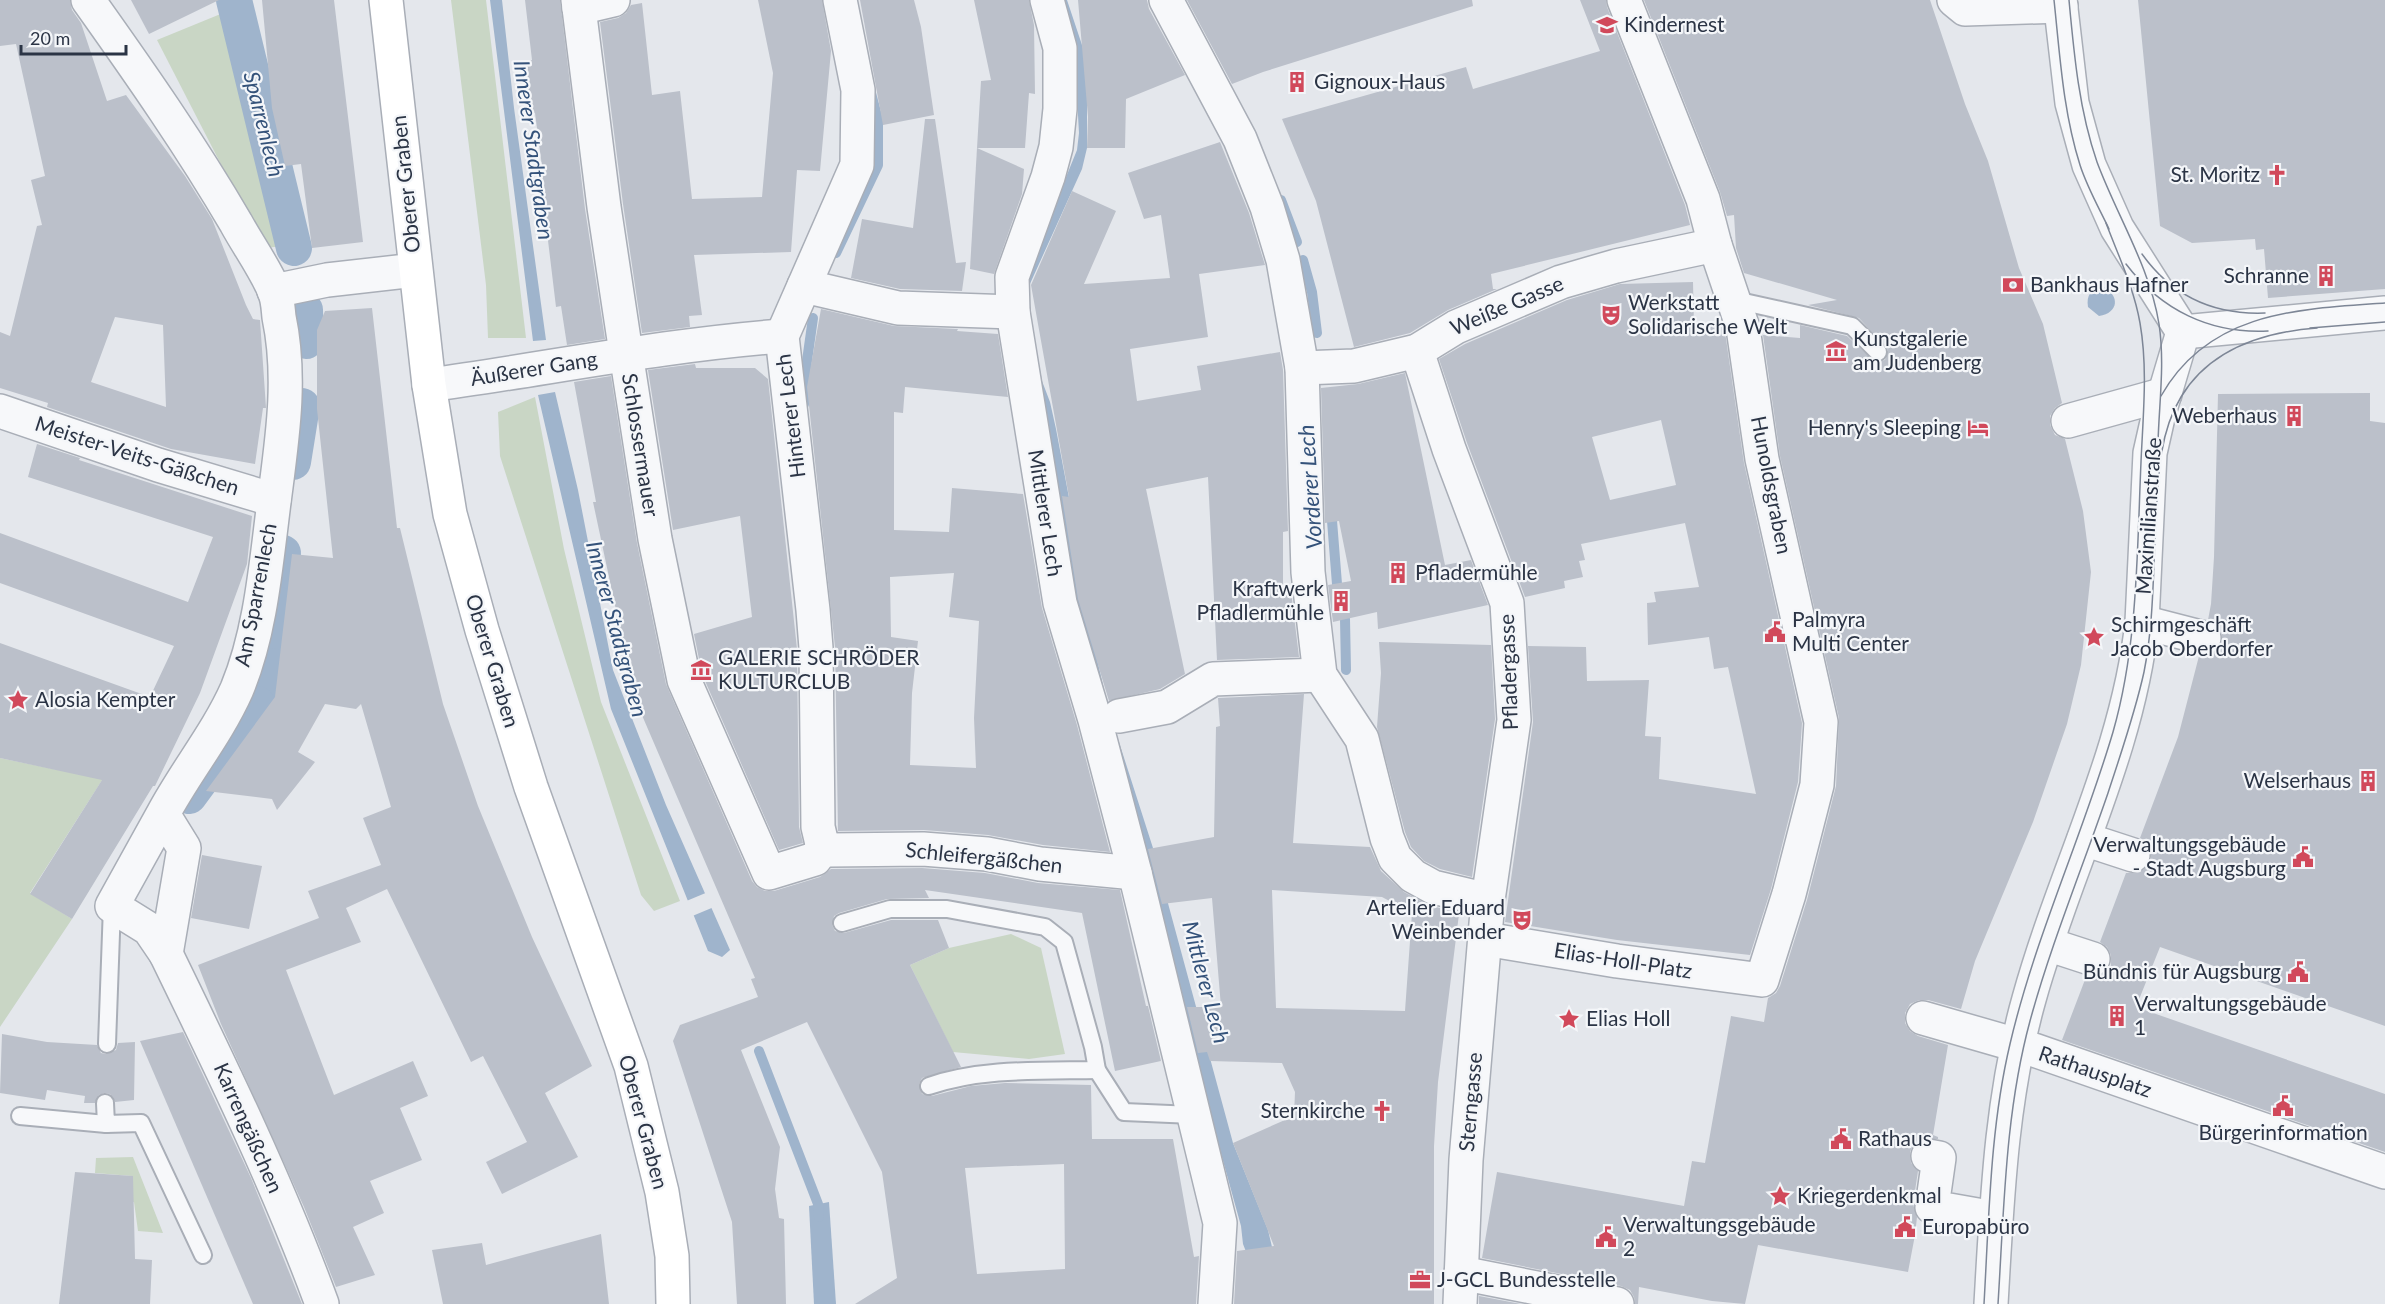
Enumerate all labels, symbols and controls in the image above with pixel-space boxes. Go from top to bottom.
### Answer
place label: Kindernest [1624,11,1725,36]
school or university icon: Kindernest [1595,13,1619,37]
scale bar [21,18,126,56]
text: 20 m [30,27,70,49]
water label: Innerer Stadtgraben [509,58,560,241]
water label: Sparrenlech [238,68,291,179]
place label: Gignoux-Haus [1314,68,1445,93]
building icon: Gignoux-Haus [1285,70,1309,94]
street label: Oberer Graben [385,114,424,254]
place label: St. Moritz [2170,161,2260,186]
church icon: St. Moritz [2265,163,2289,187]
place label: Schranne [2223,262,2309,287]
building icon: Schranne [2314,264,2338,288]
street label: Weiße Gasse [1446,270,1567,340]
place label: Bankhaus Hafner [2030,271,2189,296]
bank icon: Bankhaus Hafner [2001,273,2025,297]
place label: Werkstatt Solidarische Welt [1628,289,1788,338]
theatre icon: Werkstatt Solidarische Welt [1599,303,1623,327]
place label: Kunstgalerie am Judenberg [1853,325,1982,374]
museum icon: Kunstgalerie am Judenberg [1824,339,1848,363]
street label: Äußerer Gang [469,345,599,390]
street label: Hinterer Lech [769,353,810,480]
street label: Schlossermauer [618,371,665,519]
place label: Weberhaus [2172,402,2277,427]
building icon: Weberhaus [2282,404,2306,428]
street label: Meister-Veits-Gäßchen [32,410,243,499]
street label: Hunoldsgraben [1747,413,1798,556]
place label: Henry's Sleeping [1808,414,1961,439]
hotel icon: Henry's Sleeping [1966,416,1990,440]
water label: Vorderer Lech [1292,424,1327,550]
street label: Maximilianstraße [2130,437,2165,595]
street label: Mittlerer Lech [1024,447,1069,578]
street label: Am Sparrenlech [228,521,281,669]
water label: Innerer Stadtgraben [581,538,654,720]
place label: Pfladermühle [1415,559,1538,584]
building icon: Pfladermühle [1386,561,1410,585]
place label: Kraftwerk Pfladlermühle [1196,575,1324,624]
building icon: Kraftwerk Pfladlermühle [1329,589,1353,613]
street label: Oberer Graben [461,591,526,730]
place label: Palmyra Multi Center [1792,606,1909,655]
place label: Schirmgeschäft Jacob Oberdorfer [2111,611,2273,660]
street label: Pfladergasse [1493,613,1522,731]
public building icon: Palmyra Multi Center [1763,620,1787,644]
place icon: Schirmgeschäft Jacob Oberdorfer [2082,625,2106,649]
place label: GALERIE SCHRÖDER KULTURCLUB [718,644,920,693]
museum icon: GALERIE SCHRÖDER KULTURCLUB [689,658,713,682]
place label: Alosia Kempter [35,686,176,711]
place icon: Alosia Kempter [6,688,30,712]
place label: Welserhaus [2244,767,2351,792]
building icon: Welserhaus [2356,769,2380,793]
place label: Verwaltungsgebäude - Stadt Augsburg [2093,831,2286,880]
street label: Schleifergäßchen [904,836,1064,877]
public building icon: Verwaltungsgebäude - Stadt Augsburg [2291,845,2315,869]
place label: Artelier Eduard Weinbender [1366,894,1505,943]
theatre icon: Artelier Eduard Weinbender [1510,908,1534,932]
water label: Mittlerer Lech [1177,918,1236,1046]
street label: Elias-Holl-Platz [1552,936,1694,983]
place label: Bündnis für Augsburg [2083,958,2281,983]
public building icon: Bündnis für Augsburg [2286,960,2310,984]
place label: Verwaltungsgebäude 1 [2134,990,2327,1039]
building icon: Verwaltungsgebäude 1 [2105,1004,2129,1028]
place label: Elias Holl [1586,1005,1670,1030]
place icon: Elias Holl [1557,1007,1581,1031]
street label: Rathausplatz [2036,1040,2155,1102]
street label: Sterngasse [1453,1051,1486,1153]
street label: Oberer Graben [615,1052,674,1191]
street label: Karrengäßchen [209,1058,289,1196]
public building icon: Bürgerinformation [2271,1094,2295,1118]
place label: Sternkirche [1260,1097,1365,1122]
church icon: Sternkirche [1370,1099,1394,1123]
place label: Bürgerinformation [2198,1119,2368,1144]
place label: Rathaus [1858,1125,1932,1150]
public building icon: Rathaus [1829,1127,1853,1151]
place label: Kriegerdenkmal [1797,1182,1942,1207]
place icon: Kriegerdenkmal [1768,1184,1792,1208]
place label: Verwaltungsgebäude 2 [1623,1211,1816,1260]
place label: Europabüro [1922,1213,2029,1238]
public building icon: Europabüro [1893,1215,1917,1239]
public building icon: Verwaltungsgebäude 2 [1594,1225,1618,1249]
place label: J-GCL Bundesstelle [1437,1266,1616,1291]
office icon: J-GCL Bundesstelle [1408,1268,1432,1292]

